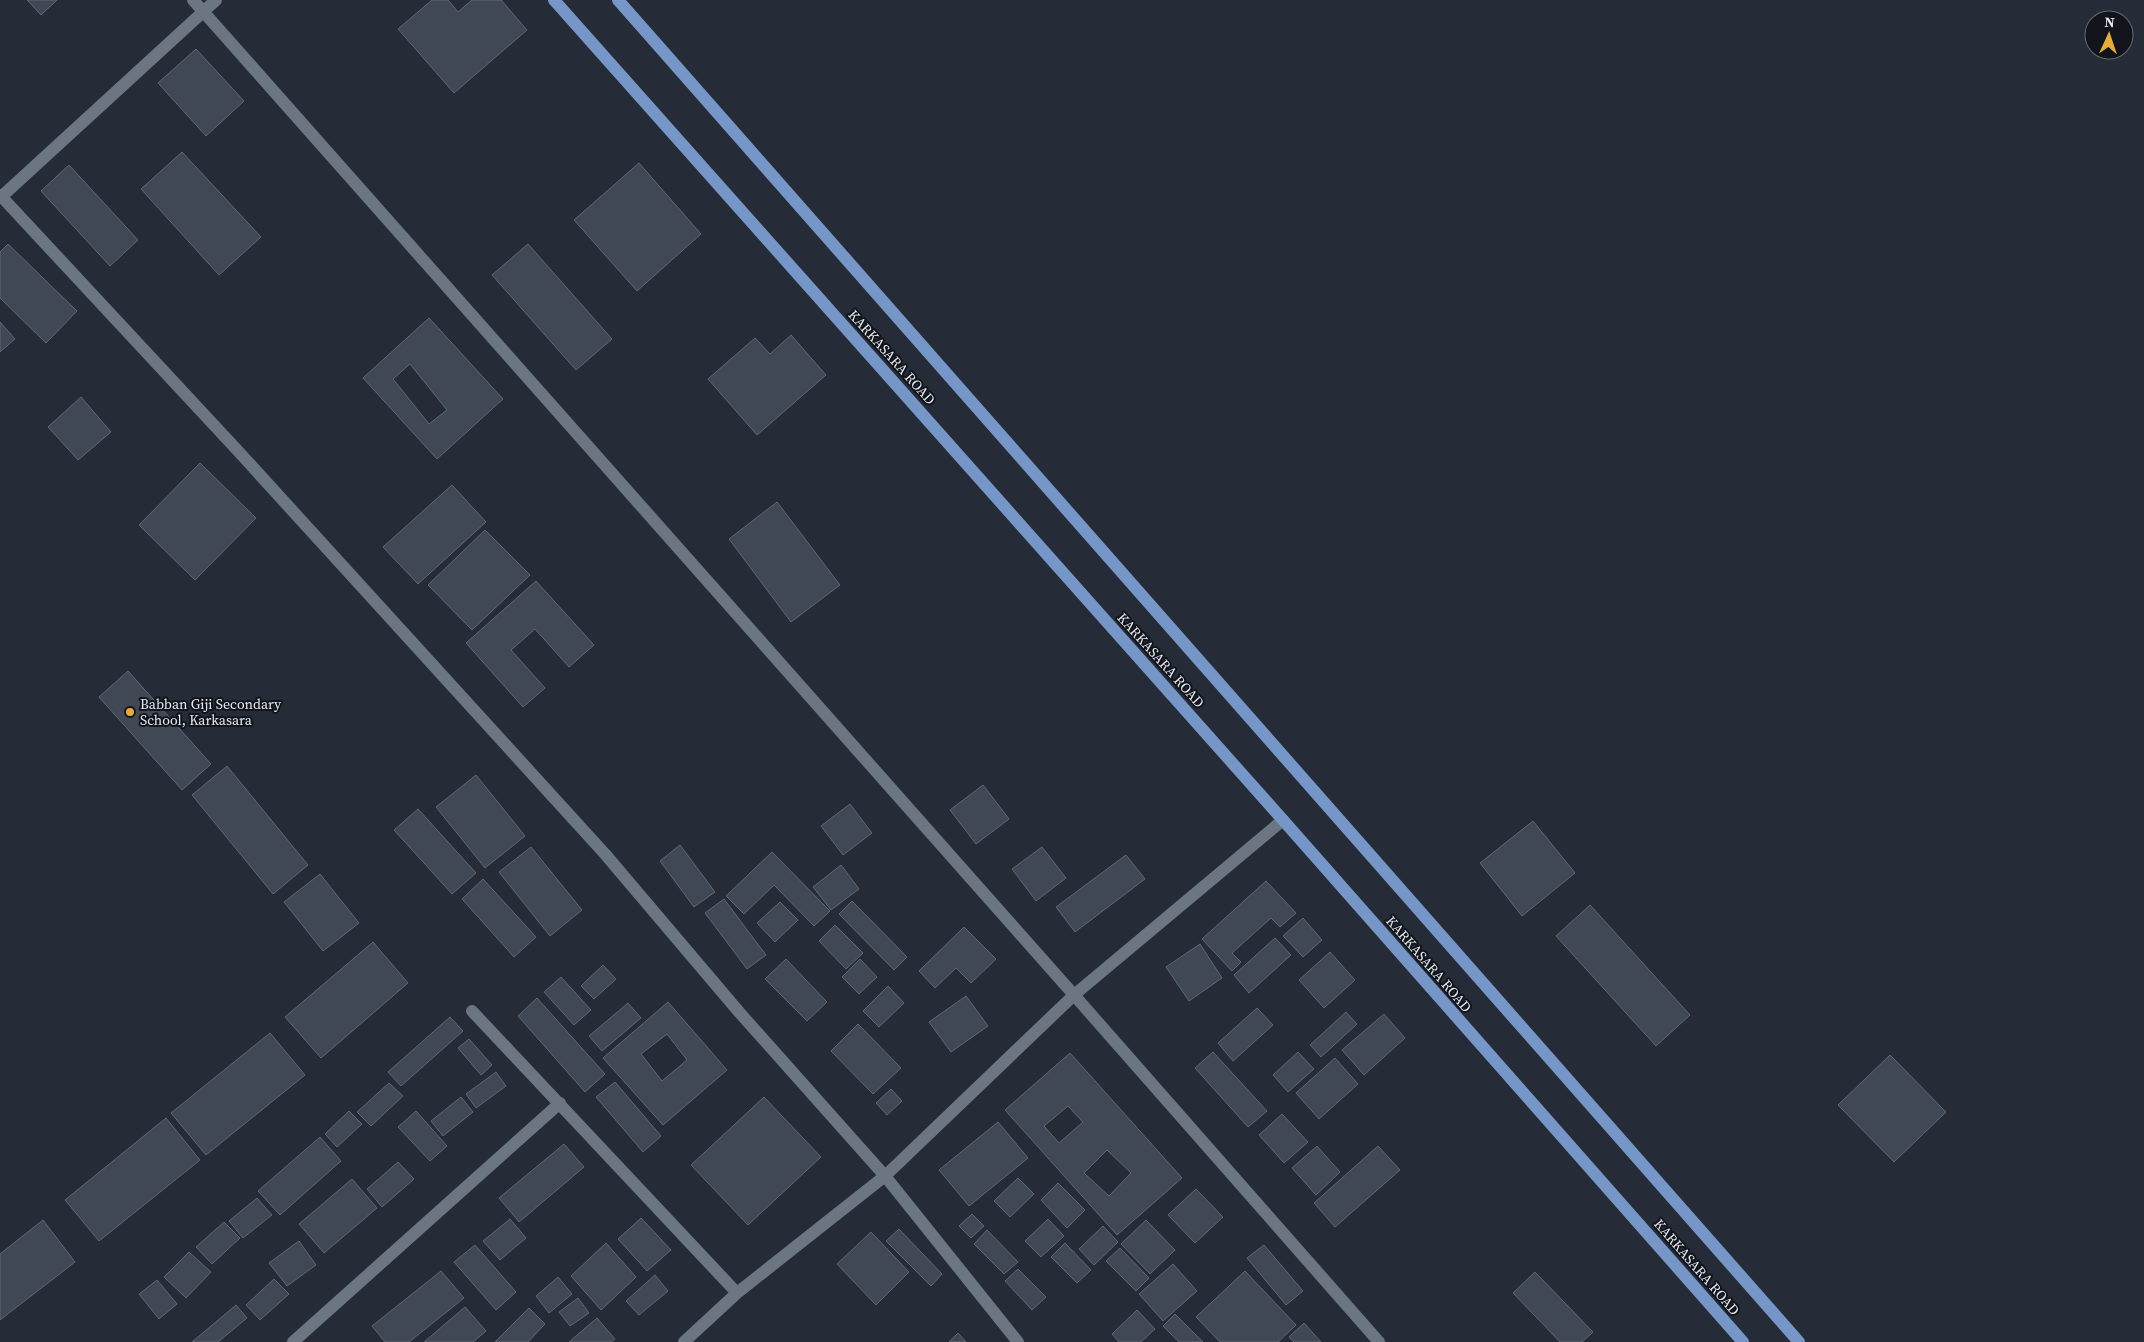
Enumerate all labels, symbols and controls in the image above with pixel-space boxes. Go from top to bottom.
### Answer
north arrow [2084,10,2134,60]
text: N [2104,12,2115,32]
street label: KARKASARA ROAD [844,305,940,409]
street label: KARKASARA ROAD [1113,608,1209,712]
place label: Babban Giji Secondary School, Karkasara [140,694,282,730]
marker: Babban Giji Secondary School, Karkasara [124,706,136,718]
street label: KARKASARA ROAD [1382,912,1476,1017]
street label: KARKASARA ROAD [1650,1215,1744,1320]

